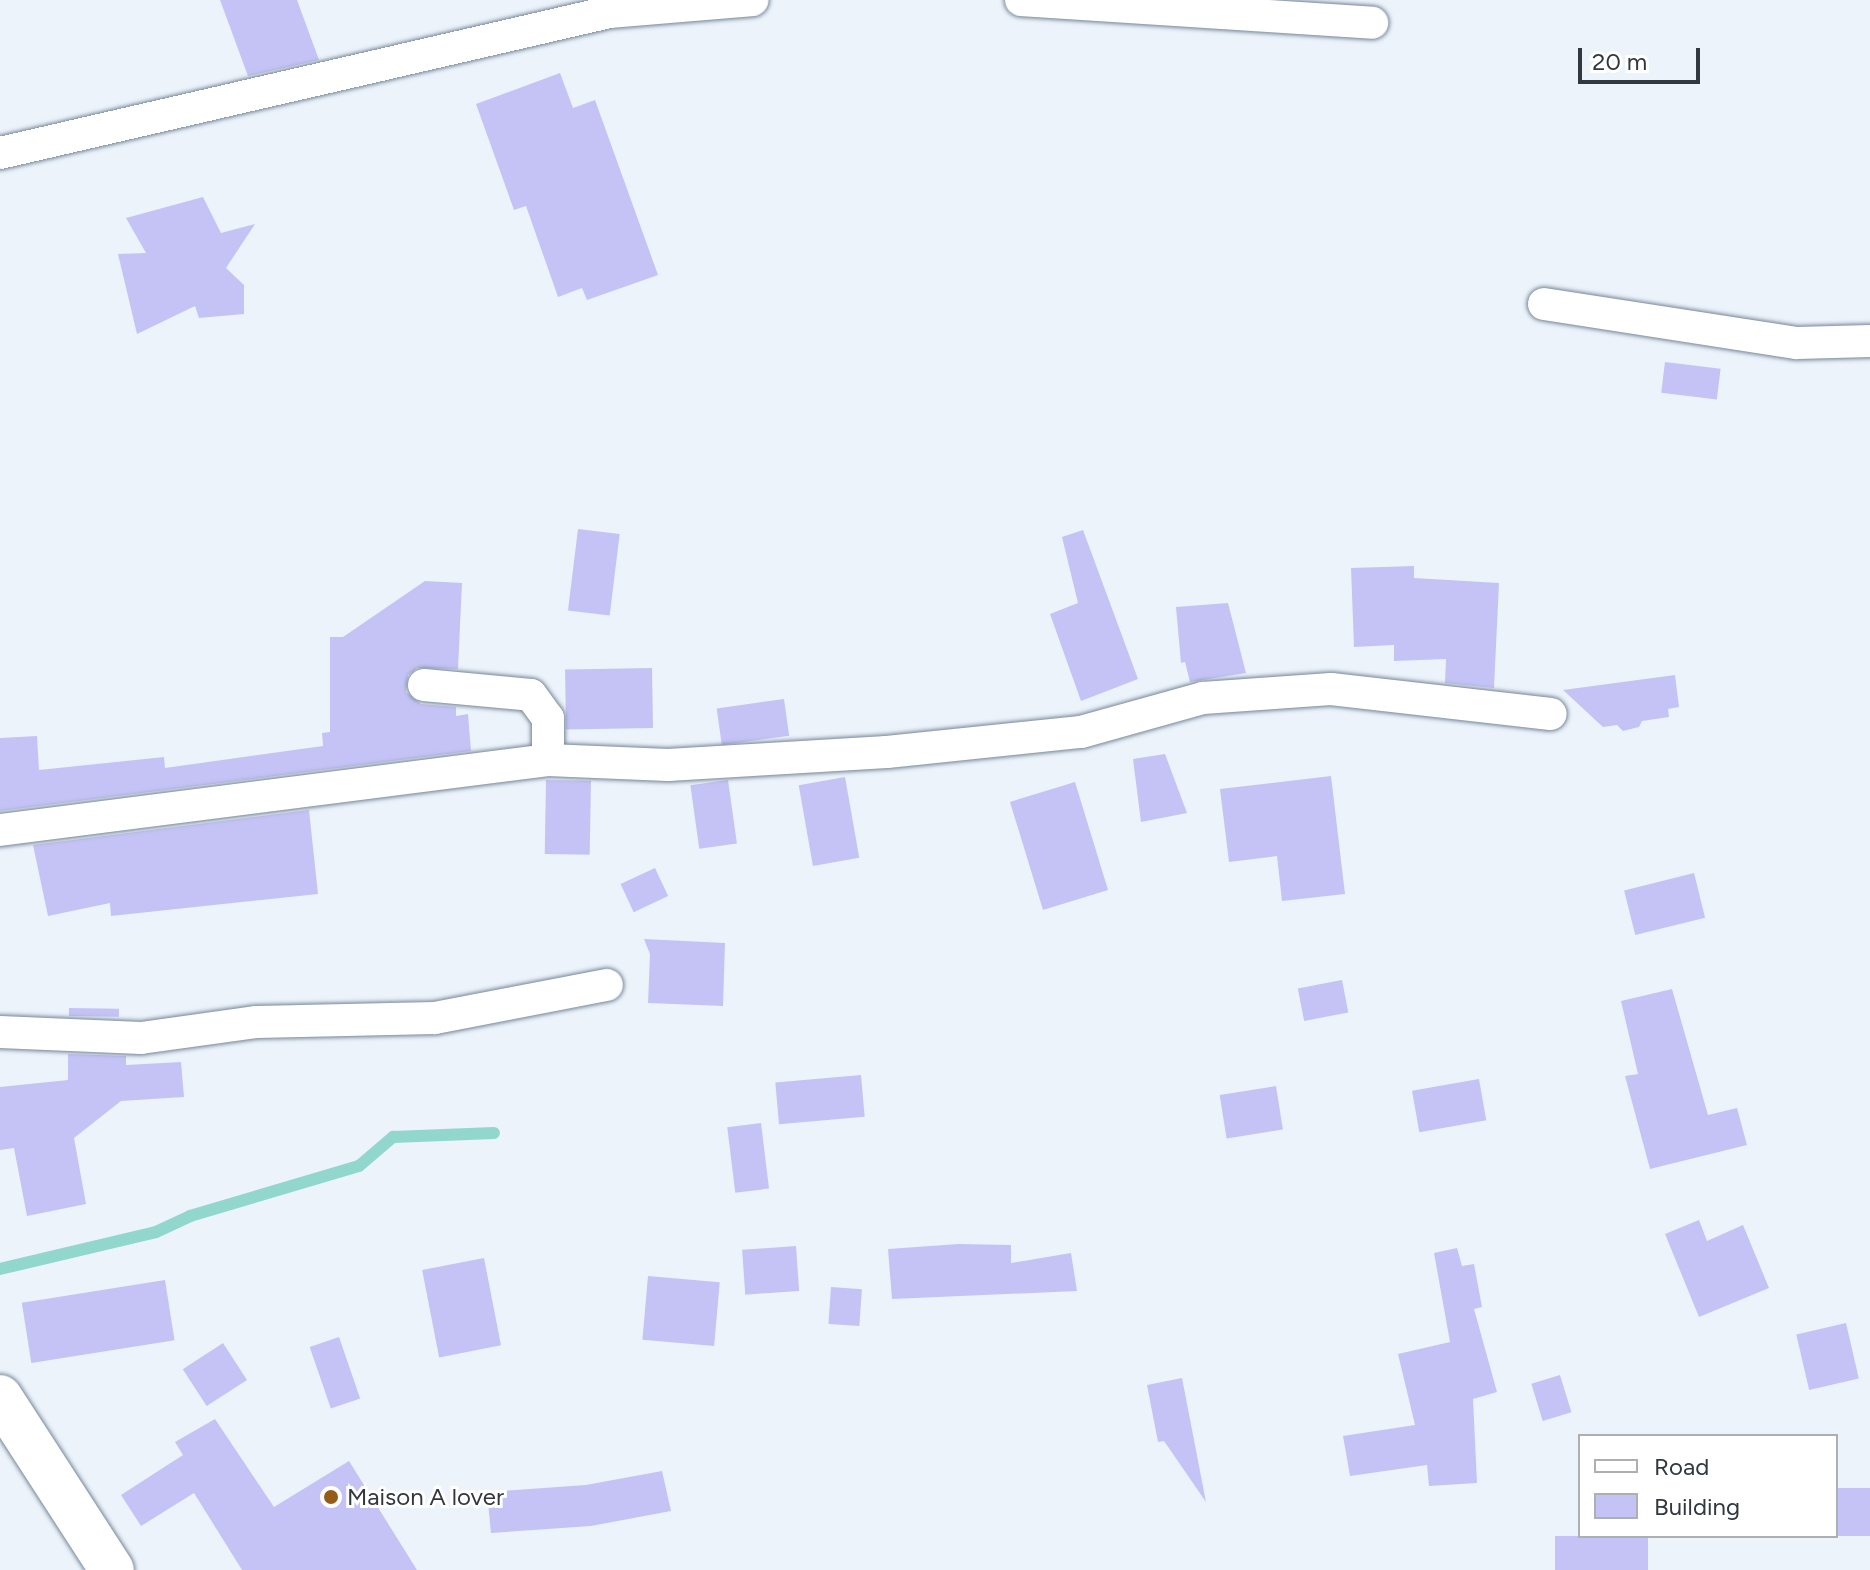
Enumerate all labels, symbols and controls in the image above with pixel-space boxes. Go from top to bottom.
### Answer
scale bar [1582,32,1704,82]
text: 20 m [1592,47,1647,76]
legend [1578,1434,1838,1538]
text: Road [1654,1452,1709,1481]
place label: Maison A lover [347,1483,504,1511]
marker: Maison A lover [322,1488,340,1506]
text: Building [1654,1492,1740,1521]

